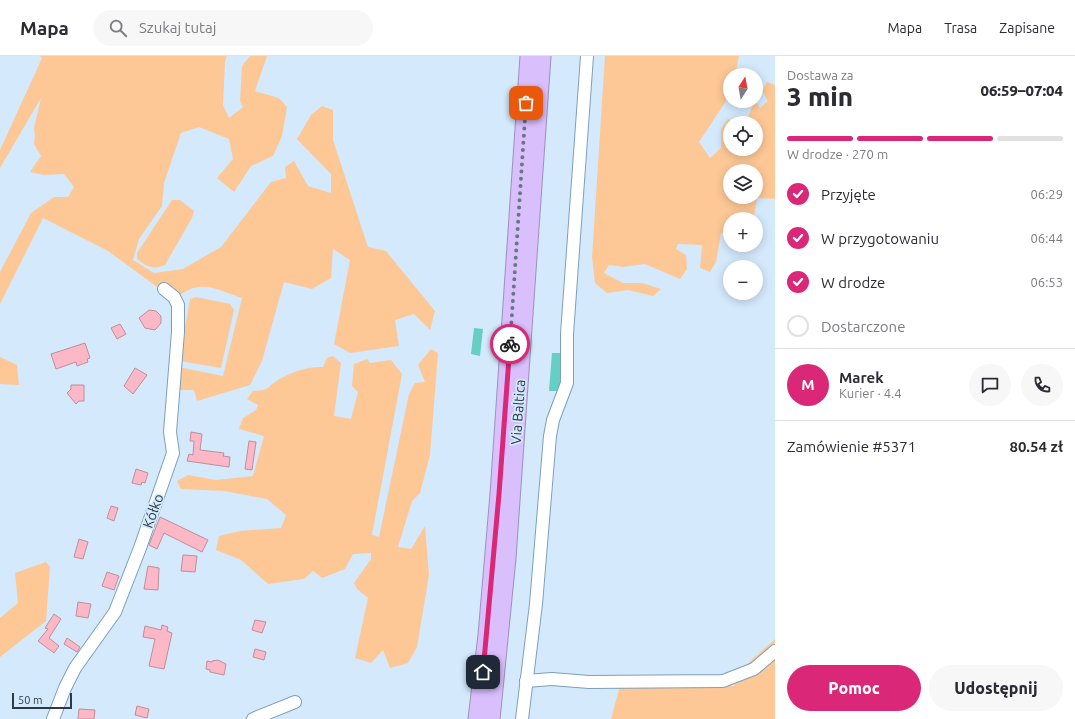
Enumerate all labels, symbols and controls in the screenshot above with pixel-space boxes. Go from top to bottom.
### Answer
search box [93,10,373,46]
text: Mapa [20,17,69,39]
icon: search [107,17,129,39]
text: Szukaj tutaj [139,19,216,36]
text: Mapa [887,20,922,36]
text: Trasa [944,20,977,36]
text: Zapisane [999,20,1055,36]
north arrow [723,68,763,108]
map controls [723,68,763,300]
text: Dostawa za [787,68,854,82]
text: 3 min [787,82,853,111]
text: 06:59–07:04 [980,82,1063,99]
pin [509,86,543,120]
icon: bag [515,92,537,114]
button: locate [723,116,763,156]
text: W drodze · 270 m [787,147,888,161]
button: layers [723,164,763,204]
icon: check [787,183,809,205]
text: Przyjęte [821,186,876,203]
text: 06:29 [1030,187,1063,201]
button: + [723,212,763,252]
icon: check [787,227,809,249]
text: W przygotowaniu [821,230,939,247]
text: 06:44 [1030,231,1063,245]
button: − [723,260,763,300]
icon: check [787,271,809,293]
text: W drodze [821,274,885,291]
text: 06:53 [1030,275,1063,289]
text: Dostarczone [821,318,905,335]
courier [490,324,530,364]
icon: bike [499,333,521,355]
button: chat [969,364,1011,406]
button: phone [1021,364,1063,406]
text: Marek [839,369,884,386]
text: M [801,376,815,393]
street label: Via Baltica [508,379,528,445]
text: Kurier · 4.4 [839,386,902,400]
text: Zamówienie #5371 [787,438,916,455]
text: 80.54 zł [1009,438,1063,455]
street label: Kółko [139,492,167,530]
pin [466,655,500,689]
icon: home [472,661,494,683]
button: Pomoc [787,665,921,711]
button: Udostępnij [929,665,1063,711]
scale bar [12,691,72,710]
text: 50 m [18,694,42,706]

